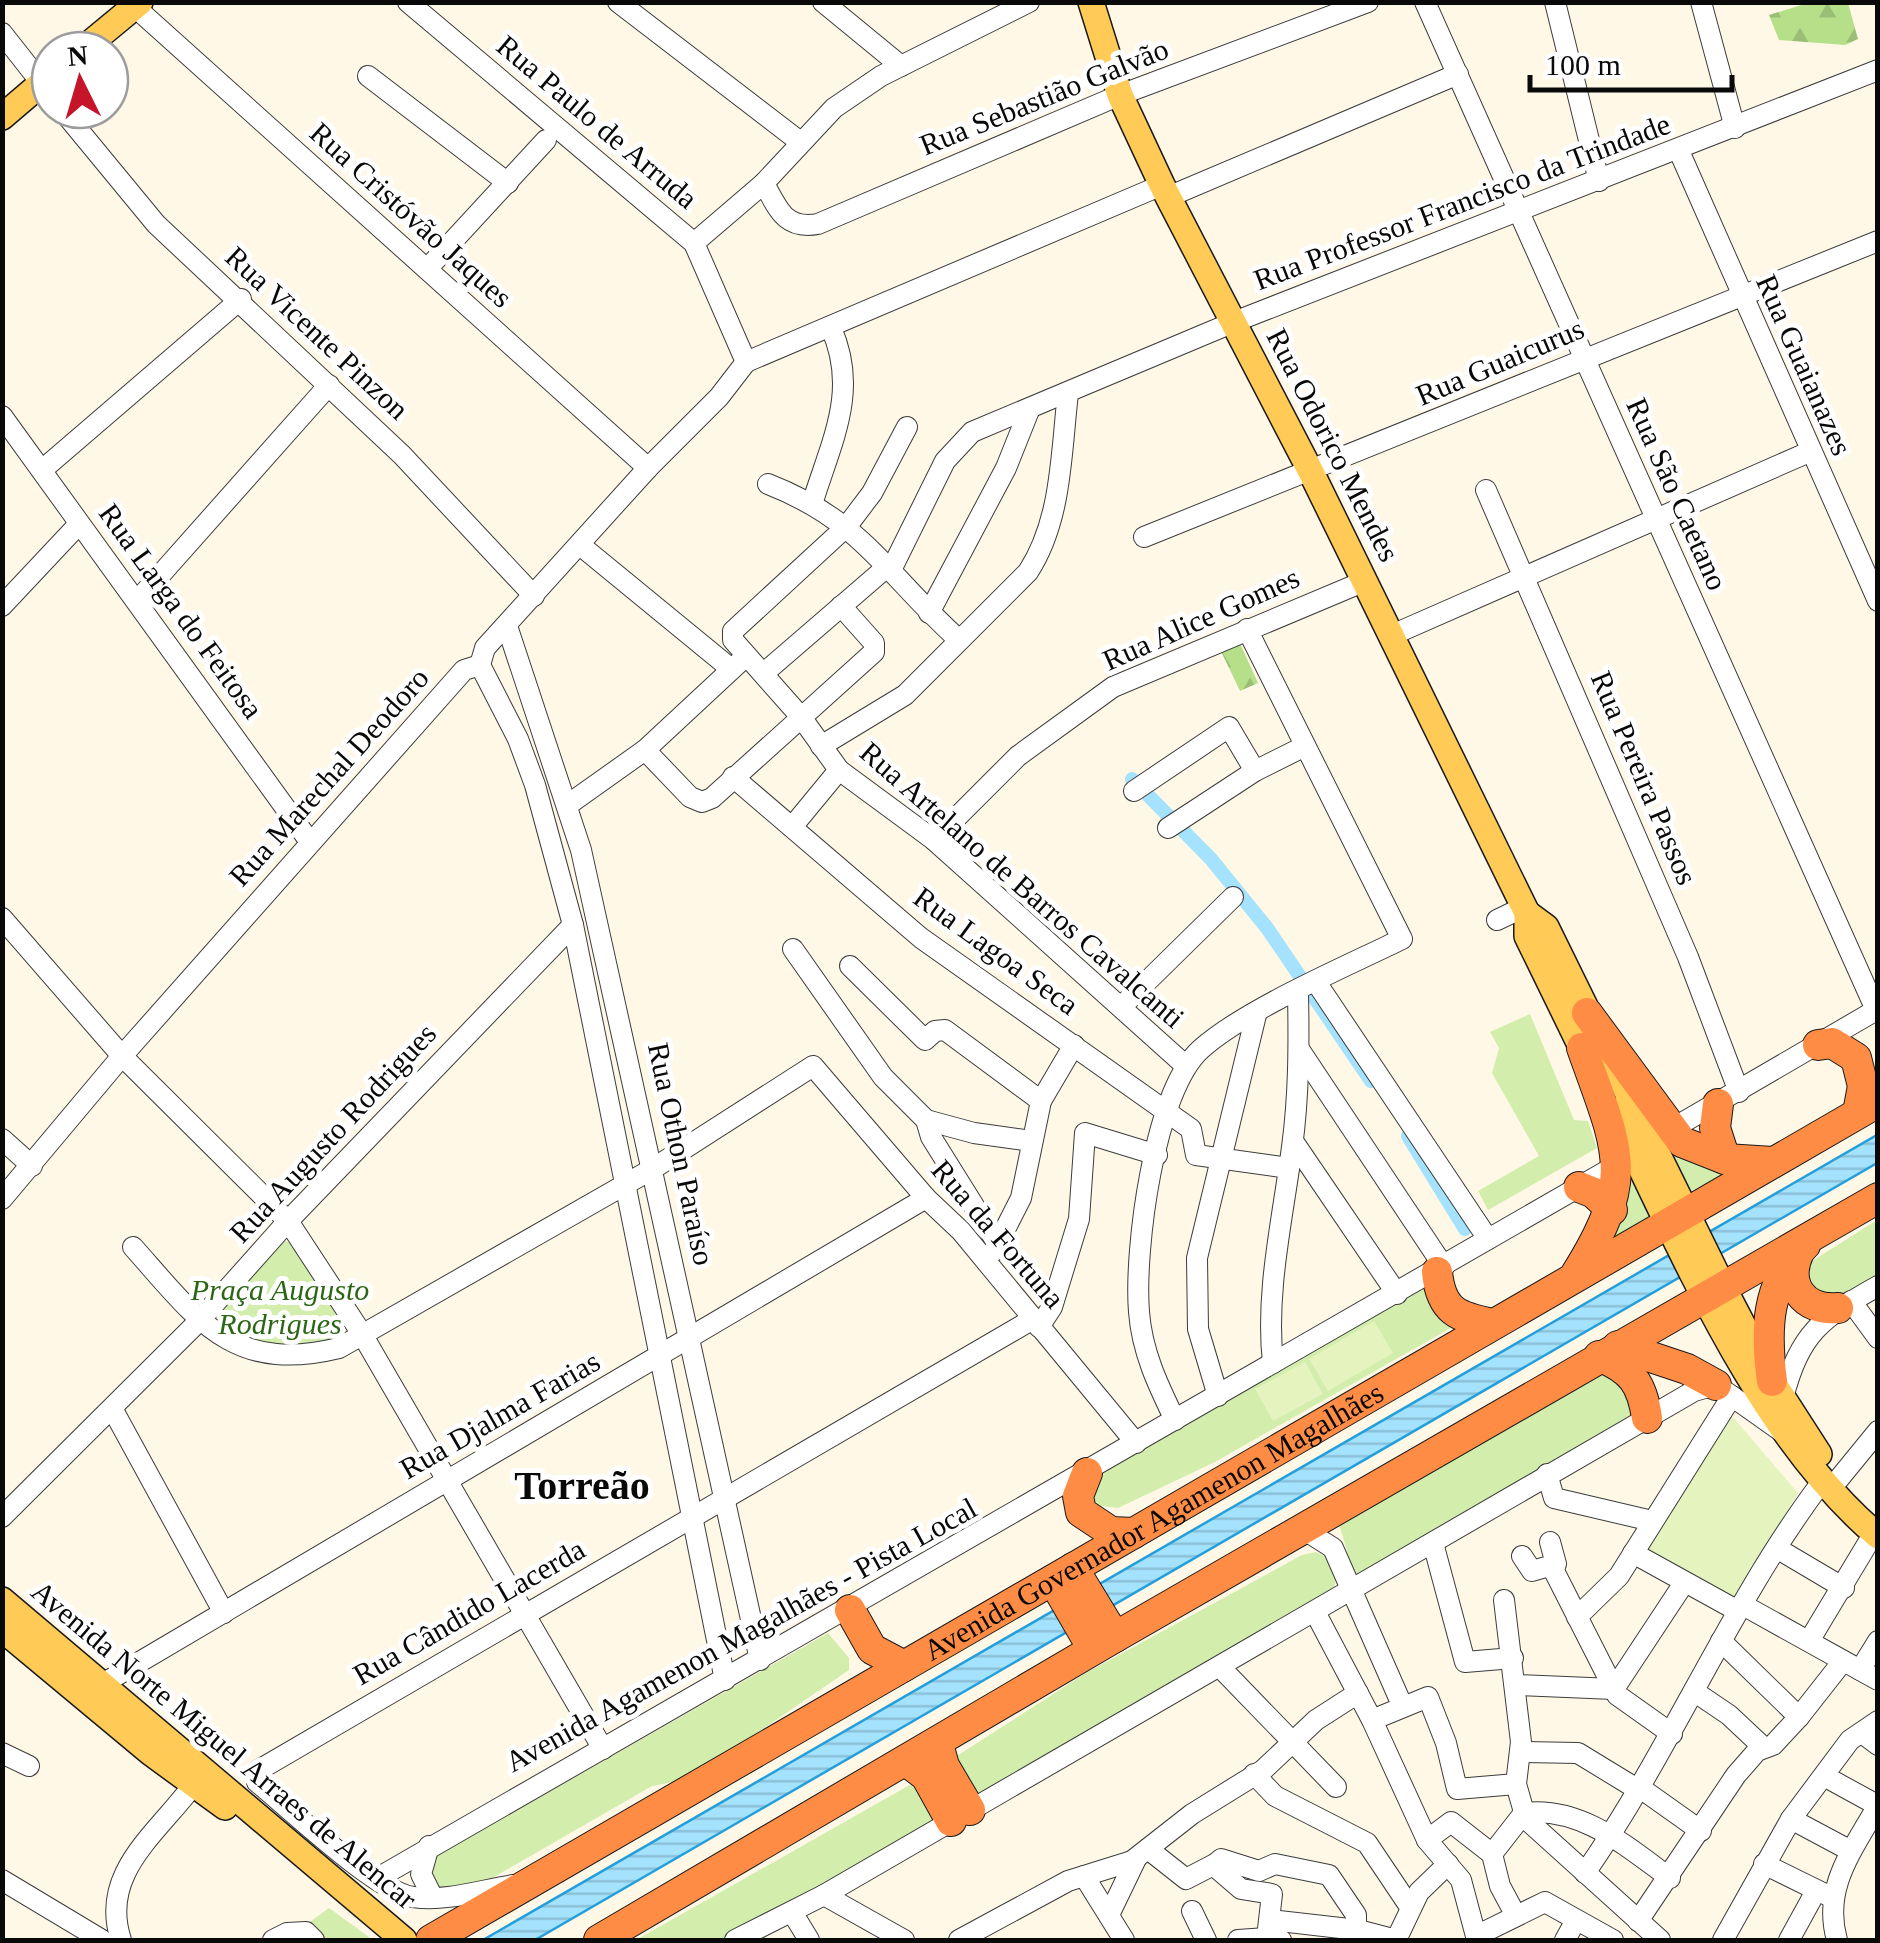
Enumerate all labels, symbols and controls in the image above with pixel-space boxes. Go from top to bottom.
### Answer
street label: Rua Paulo de Arruda [491,28,704,215]
north arrow [30,30,130,130]
scale bar [1530,30,1732,92]
street label: Rua Sebastião Galvão [915,32,1173,161]
text: N [66,39,89,72]
text: 100 m [1545,48,1621,81]
street label: Rua Professor Francisco da Trindade [1249,107,1675,296]
street label: Rua Cristóvão Jaques [304,115,519,314]
street label: Rua Vicente Pinzon [219,240,415,426]
street label: Rua Guaianazes [1750,269,1859,460]
street label: Rua Guaicurus [1411,311,1589,412]
street label: Rua Odorico Mendes [1260,323,1406,567]
street label: Rua São Caetano [1620,393,1735,595]
street label: Rua Larga do Feitosa [93,497,270,724]
street label: Rua Alice Gomes [1097,560,1304,677]
street label: Rua Marechal Deodoro [222,661,435,892]
street label: Rua Pereira Passos [1585,666,1704,889]
street label: Rua Artelano de Barros Cavalcanti [854,735,1191,1034]
street label: Rua Lagoa Seca [908,880,1085,1021]
street label: Rua Augusto Rodrigues [223,1017,442,1249]
street label: Rua Othon Paraíso [642,1040,721,1268]
street label: Rua da Fortuna [925,1153,1072,1314]
park label: Praça Augusto Rodrigues [190,1273,369,1340]
street label: Rua Djalma Farias [394,1344,605,1485]
street label: Avenida Governador Agamenon Magalhães [918,1375,1389,1667]
district label: Torreão [514,1463,650,1508]
street label: Avenida Agamenon Magalhães - Pista Local [499,1491,982,1778]
street label: Rua Cândido Lacerda [347,1532,590,1691]
street label: Avenida Norte Miguel Arraes de Alencar [25,1574,423,1915]

